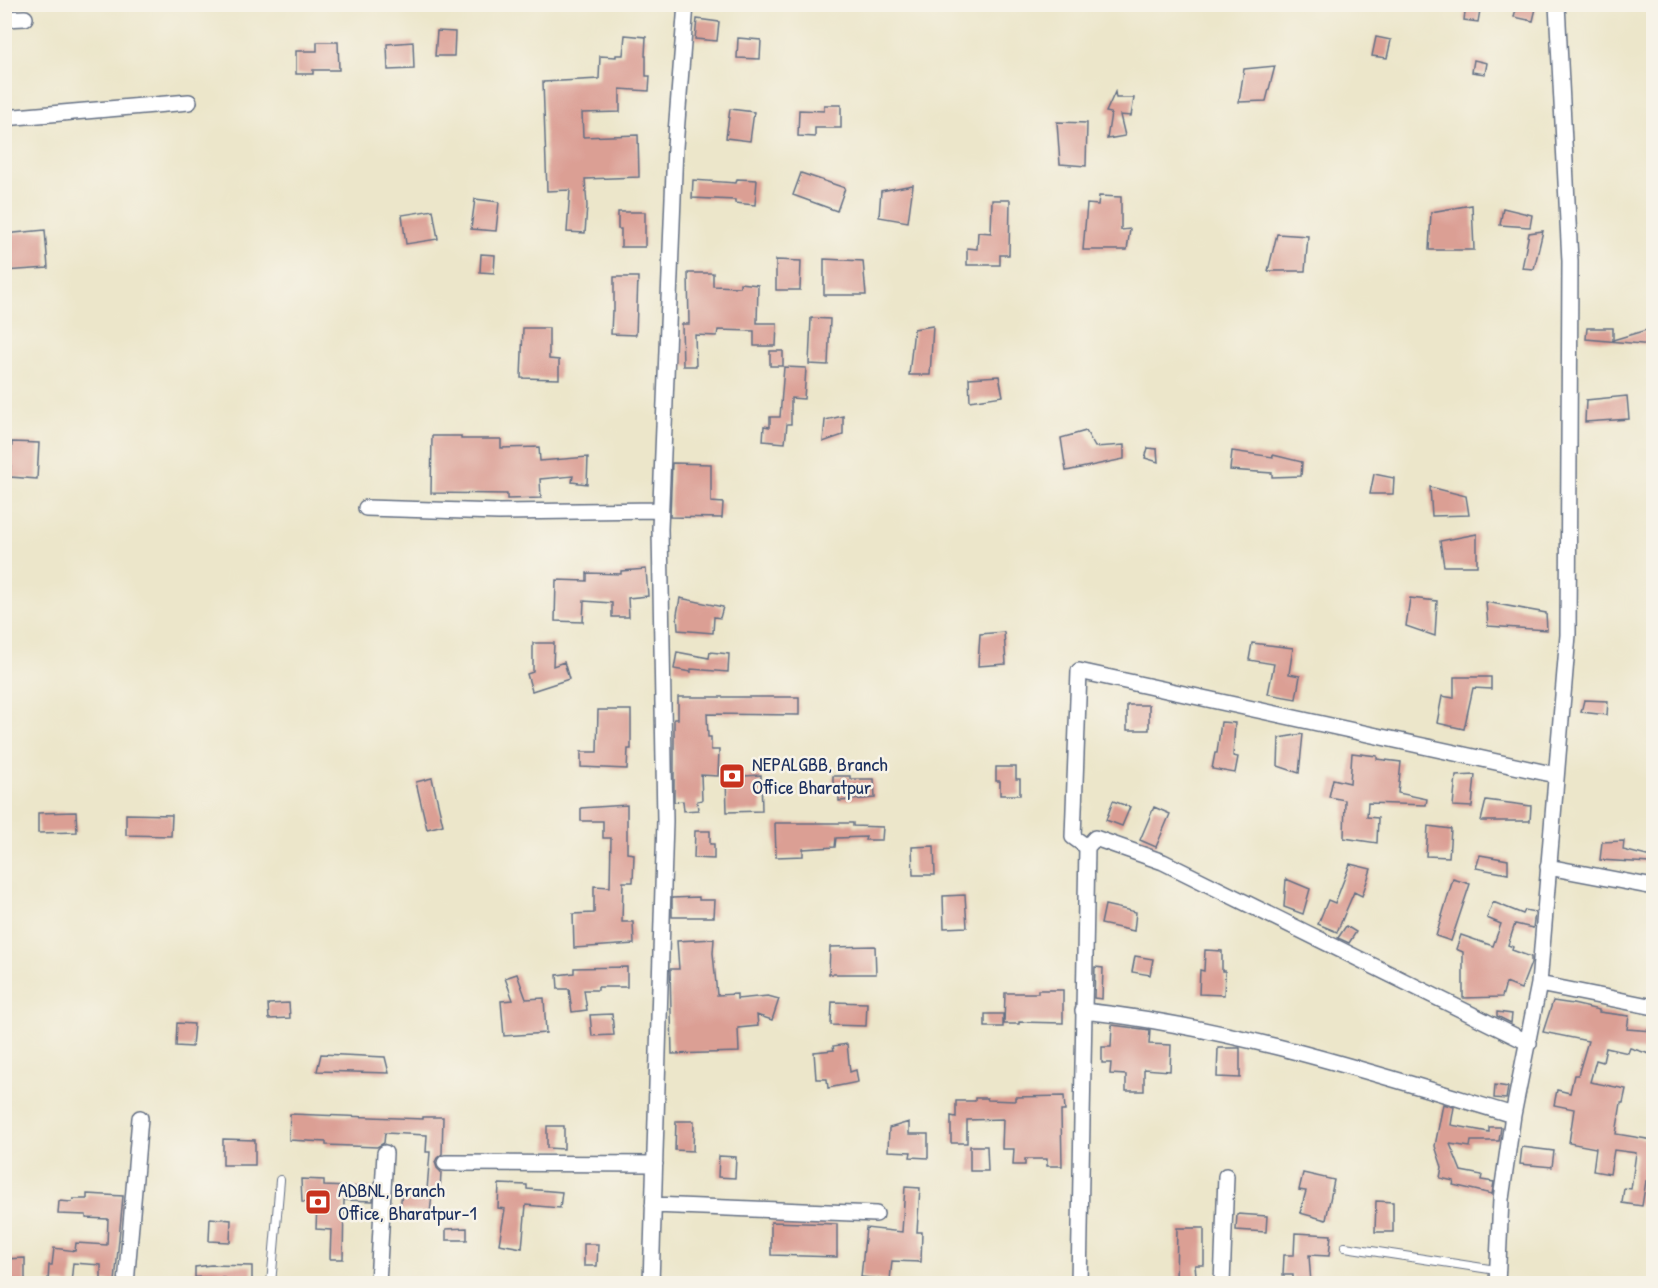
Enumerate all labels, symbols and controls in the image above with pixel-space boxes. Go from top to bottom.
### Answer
place label: NEPALGBB, Branch Office Bharatpur [752,750,888,800]
bank icon: NEPALGBB, Branch Office Bharatpur [717,761,747,791]
place label: ADBNL, Branch Office, Bharatpur-1 [338,1176,477,1226]
bank icon: ADBNL, Branch Office, Bharatpur-1 [303,1187,333,1217]

